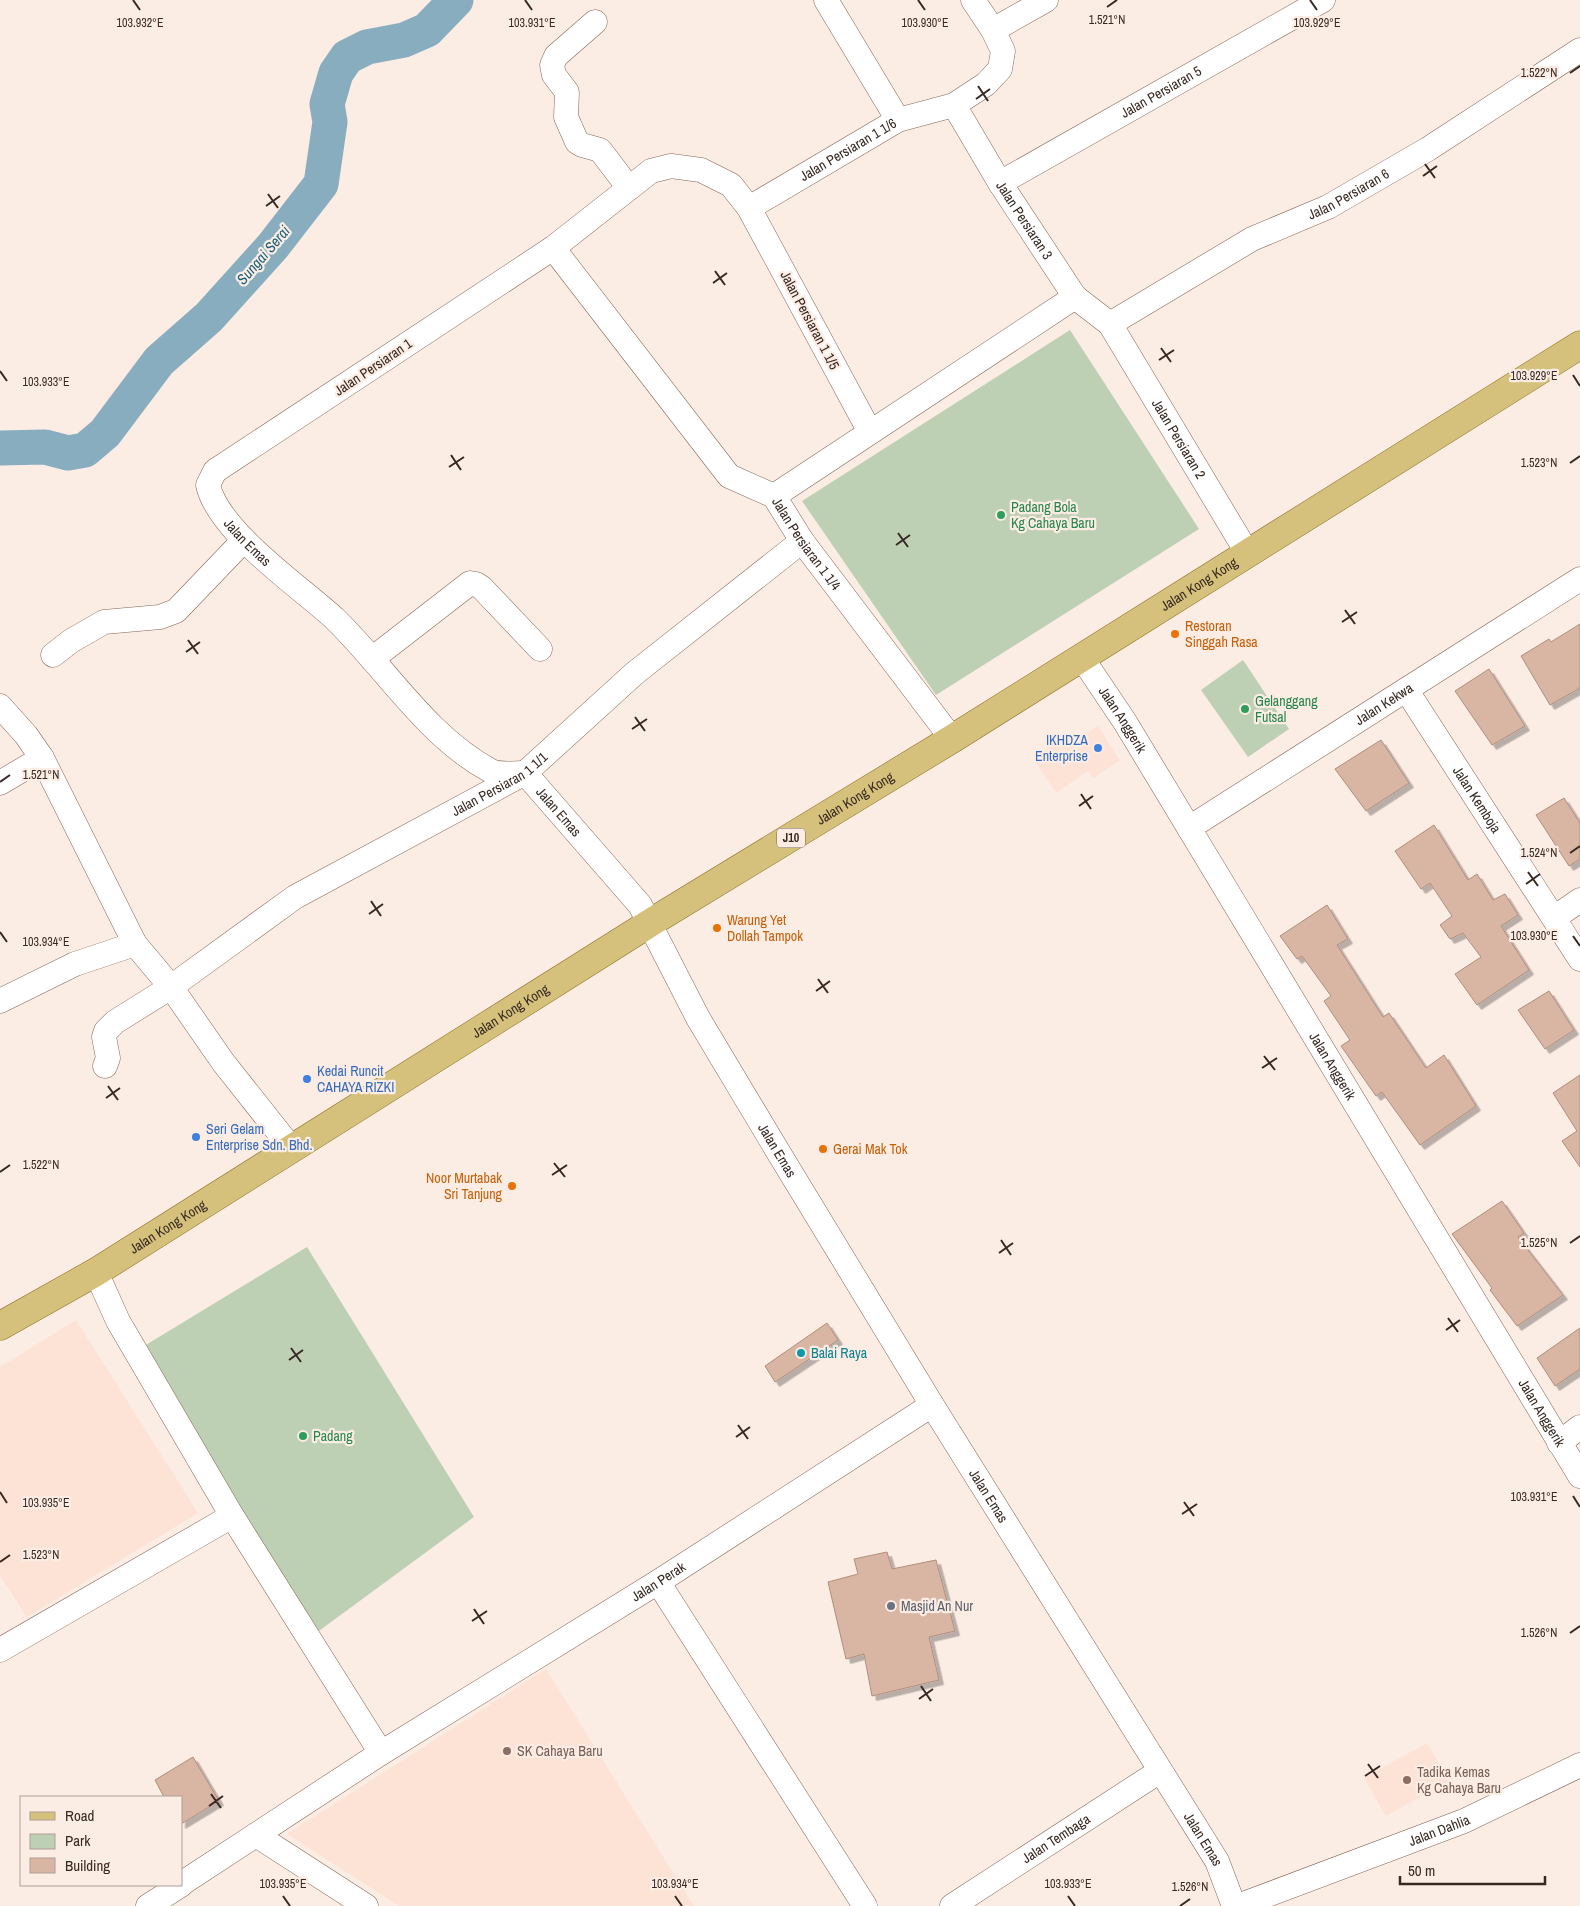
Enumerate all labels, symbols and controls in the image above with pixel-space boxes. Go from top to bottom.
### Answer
text: 1.521°N [1089,12,1125,28]
text: 103.932°E [117,15,163,31]
text: 103.931°E [509,15,555,31]
text: 103.930°E [902,15,948,31]
text: 103.929°E [1294,15,1340,31]
street label: Jalan Persiaran 5 [1117,62,1205,122]
text: 1.522°N [1521,65,1557,81]
street label: Jalan Persiaran 1 1/6 [796,114,900,185]
street label: Jalan Persiaran 6 [1305,165,1392,223]
street label: Jalan Persiaran 3 [992,178,1057,263]
water label: Sungai Serai [232,221,295,289]
street label: Jalan Persiaran 1 1/5 [776,268,844,372]
street label: Jalan Persiaran 1 [331,334,416,400]
text: 103.929°E [1511,368,1557,384]
text: 103.933°E [23,374,69,390]
street label: Jalan Persiaran 2 [1148,395,1210,482]
text: 1.523°N [1521,455,1557,471]
street label: Jalan Persiaran 1 1/4 [768,494,845,594]
place label: Padang Bola Kg Cahaya Baru [1011,498,1095,532]
marker: Padang Bola Kg Cahaya Baru [995,509,1007,521]
street label: Jalan Emas [220,515,275,570]
street label: Jalan Kong Kong [1157,553,1241,615]
place label: Restoran Singgah Rasa [1185,617,1258,651]
marker: Restoran Singgah Rasa [1169,628,1181,640]
street label: Jalan Kekwa [1352,678,1417,729]
street label: Jalan Anggerik [1095,683,1151,757]
place label: Gelanggang Futsal [1255,692,1318,726]
marker: Gelanggang Futsal [1239,703,1251,715]
place label: IKHDZA Enterprise [1035,731,1088,765]
marker: IKHDZA Enterprise [1092,742,1104,754]
street label: Jalan Persiaran 1 1/1 [448,748,552,820]
street label: Jalan Kemboja [1449,763,1505,837]
text: 1.521°N [23,767,59,783]
street label: Jalan Kong Kong [813,767,898,829]
street label: Jalan Emas [532,783,585,840]
road number: J10 [777,828,805,848]
text: 1.524°N [1521,845,1557,861]
place label: Warung Yet Dollah Tampok [727,911,803,945]
marker: Warung Yet Dollah Tampok [711,922,723,934]
text: 103.930°E [1511,928,1557,944]
text: 103.934°E [23,934,69,950]
street label: Jalan Kong Kong [469,980,553,1042]
street label: Jalan Anggerik [1305,1029,1360,1104]
place label: Kedai Runcit CAHAYA RIZKI [317,1062,394,1096]
marker: Kedai Runcit CAHAYA RIZKI [301,1073,313,1085]
place label: Seri Gelam Enterprise Sdn. Bhd. [206,1120,313,1154]
street label: Jalan Emas [754,1120,801,1181]
marker: Seri Gelam Enterprise Sdn. Bhd. [190,1131,202,1143]
place label: Gerai Mak Tok [833,1140,908,1158]
marker: Gerai Mak Tok [817,1143,829,1155]
text: 1.522°N [23,1157,59,1173]
place label: Noor Murtabak Sri Tanjung [426,1169,503,1203]
marker: Noor Murtabak Sri Tanjung [506,1180,518,1192]
street label: Jalan Kong Kong [126,1195,210,1258]
text: 1.525°N [1521,1235,1557,1251]
place label: Balai Raya [811,1344,868,1362]
marker: Balai Raya [795,1347,807,1359]
street label: Jalan Anggerik [1515,1376,1569,1450]
place label: Padang [313,1427,353,1445]
marker: Padang [297,1430,309,1442]
street label: Jalan Emas [965,1466,1012,1526]
text: 103.931°E [1511,1489,1557,1505]
text: 103.935°E [23,1495,69,1511]
text: 1.523°N [23,1547,59,1563]
street label: Jalan Perak [628,1558,689,1605]
place label: Masjid An Nur [901,1597,973,1615]
marker: Masjid An Nur [885,1600,897,1612]
text: 1.526°N [1521,1625,1557,1641]
place label: SK Cahaya Baru [517,1742,603,1760]
marker: SK Cahaya Baru [501,1745,513,1757]
place label: Tadika Kemas Kg Cahaya Baru [1417,1763,1501,1797]
marker: Tadika Kemas Kg Cahaya Baru [1401,1774,1413,1786]
legend [20,1796,182,1886]
text: Road [65,1805,94,1826]
street label: Jalan Tembaga [1019,1809,1094,1867]
street label: Jalan Emas [1180,1809,1227,1868]
street label: Jalan Dahlia [1406,1810,1473,1850]
text: Park [65,1830,91,1851]
scale bar [1400,1854,1545,1886]
text: Building [65,1855,110,1876]
text: 50 m [1408,1860,1435,1881]
text: 103.935°E [260,1876,306,1892]
text: 103.934°E [652,1876,698,1892]
text: 103.933°E [1045,1876,1091,1892]
text: 1.526°N [1172,1879,1208,1895]

